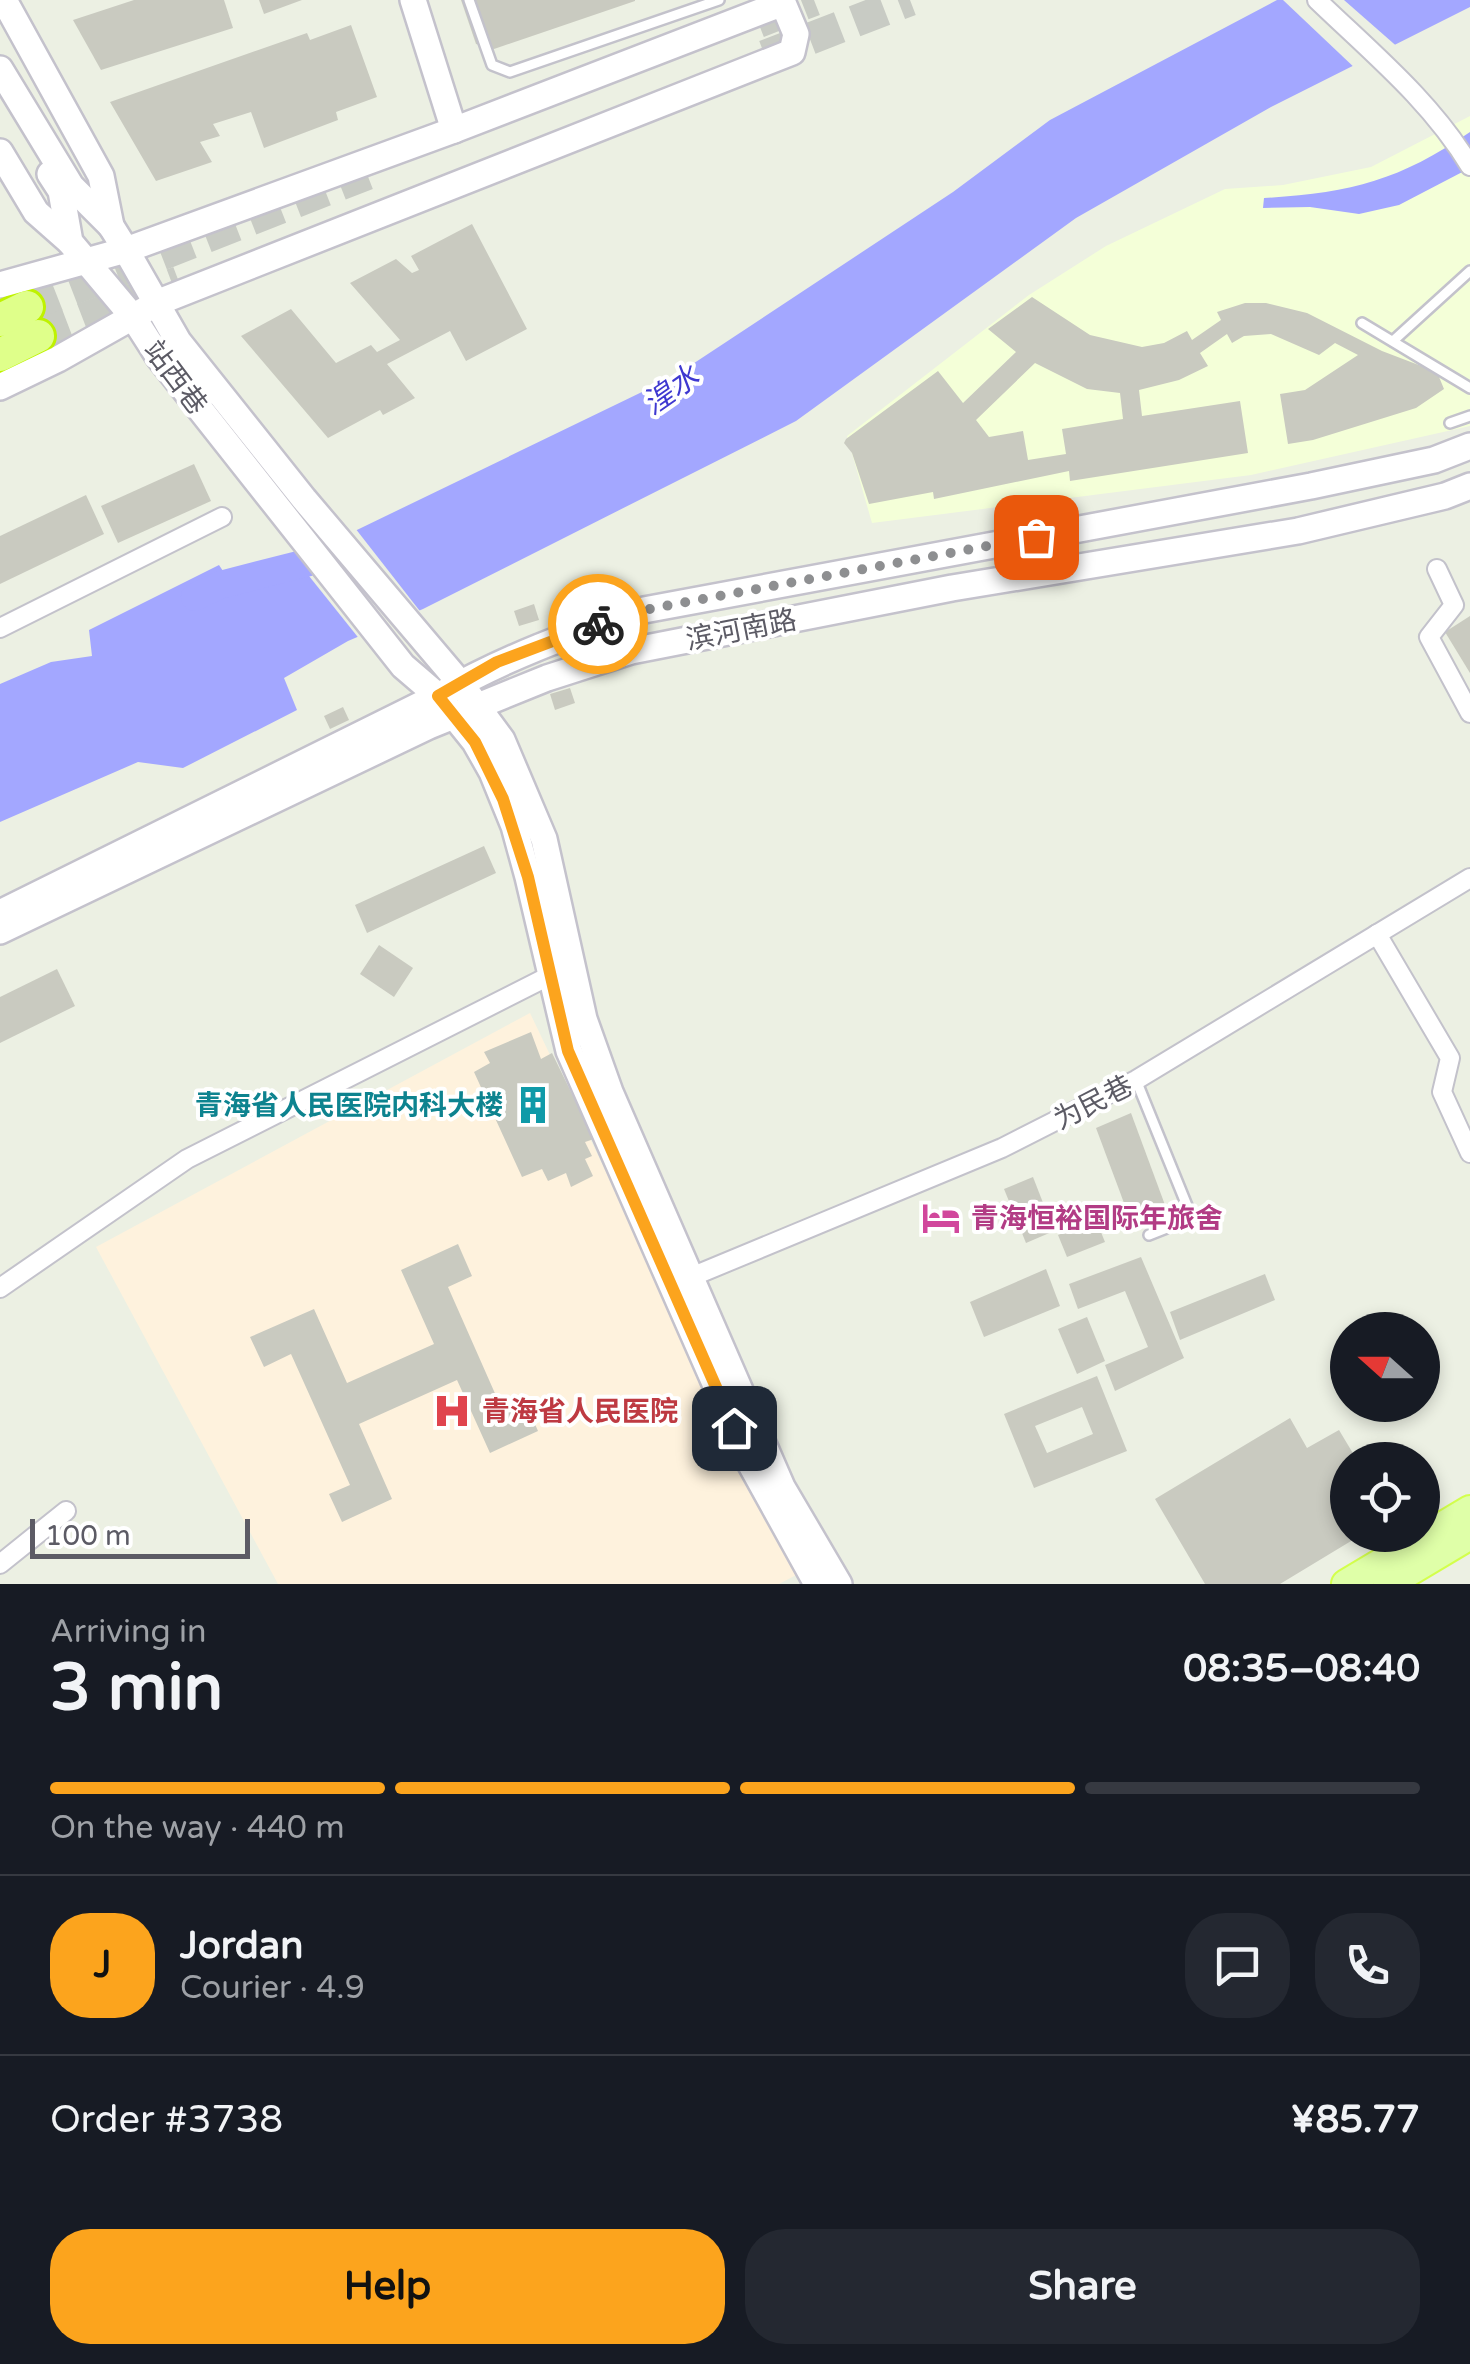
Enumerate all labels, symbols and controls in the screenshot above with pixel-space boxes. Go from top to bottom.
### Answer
street label: 站西巷 [136,334,214,421]
water label: 湟水 [636,357,708,423]
pin [994,495,1079,580]
icon: bag [1009,510,1064,565]
courier [548,574,648,674]
icon: bike [571,597,626,652]
street label: 滨河南路 [683,603,799,657]
street label: 为民巷 [1048,1069,1139,1137]
building icon: 青海省人民医院内科大楼 [512,1084,554,1126]
place label: 青海省人民医院内科大楼 [195,1089,503,1123]
hotel icon: 青海恒裕国际年旅舍 [920,1197,962,1239]
place label: 青海恒裕国际年旅舍 [971,1202,1223,1236]
north arrow [1330,1312,1440,1422]
map controls [1330,1312,1440,1552]
pin [692,1386,777,1471]
hospital icon: 青海省人民医院 [431,1390,473,1432]
place label: 青海省人民医院 [482,1395,678,1429]
icon: home [707,1401,762,1456]
button: locate [1330,1442,1440,1552]
scale bar [30,1514,250,1558]
text: 100 m [45,1519,131,1553]
text: Arriving in [50,1613,207,1651]
text: 08:35–08:40 [1183,1646,1420,1692]
text: 3 min [50,1649,223,1728]
text: On the way · 440 m [50,1809,345,1847]
button: chat [1185,1913,1290,2018]
button: phone [1315,1913,1420,2018]
text: Jordan [180,1923,303,1969]
text: J [94,1942,111,1988]
text: Courier · 4.9 [180,1969,365,2007]
text: Order #3738 [50,2097,283,2143]
text: ¥85.77 [1290,2097,1420,2143]
button: Help [50,2229,725,2344]
button: Share [745,2229,1420,2344]

